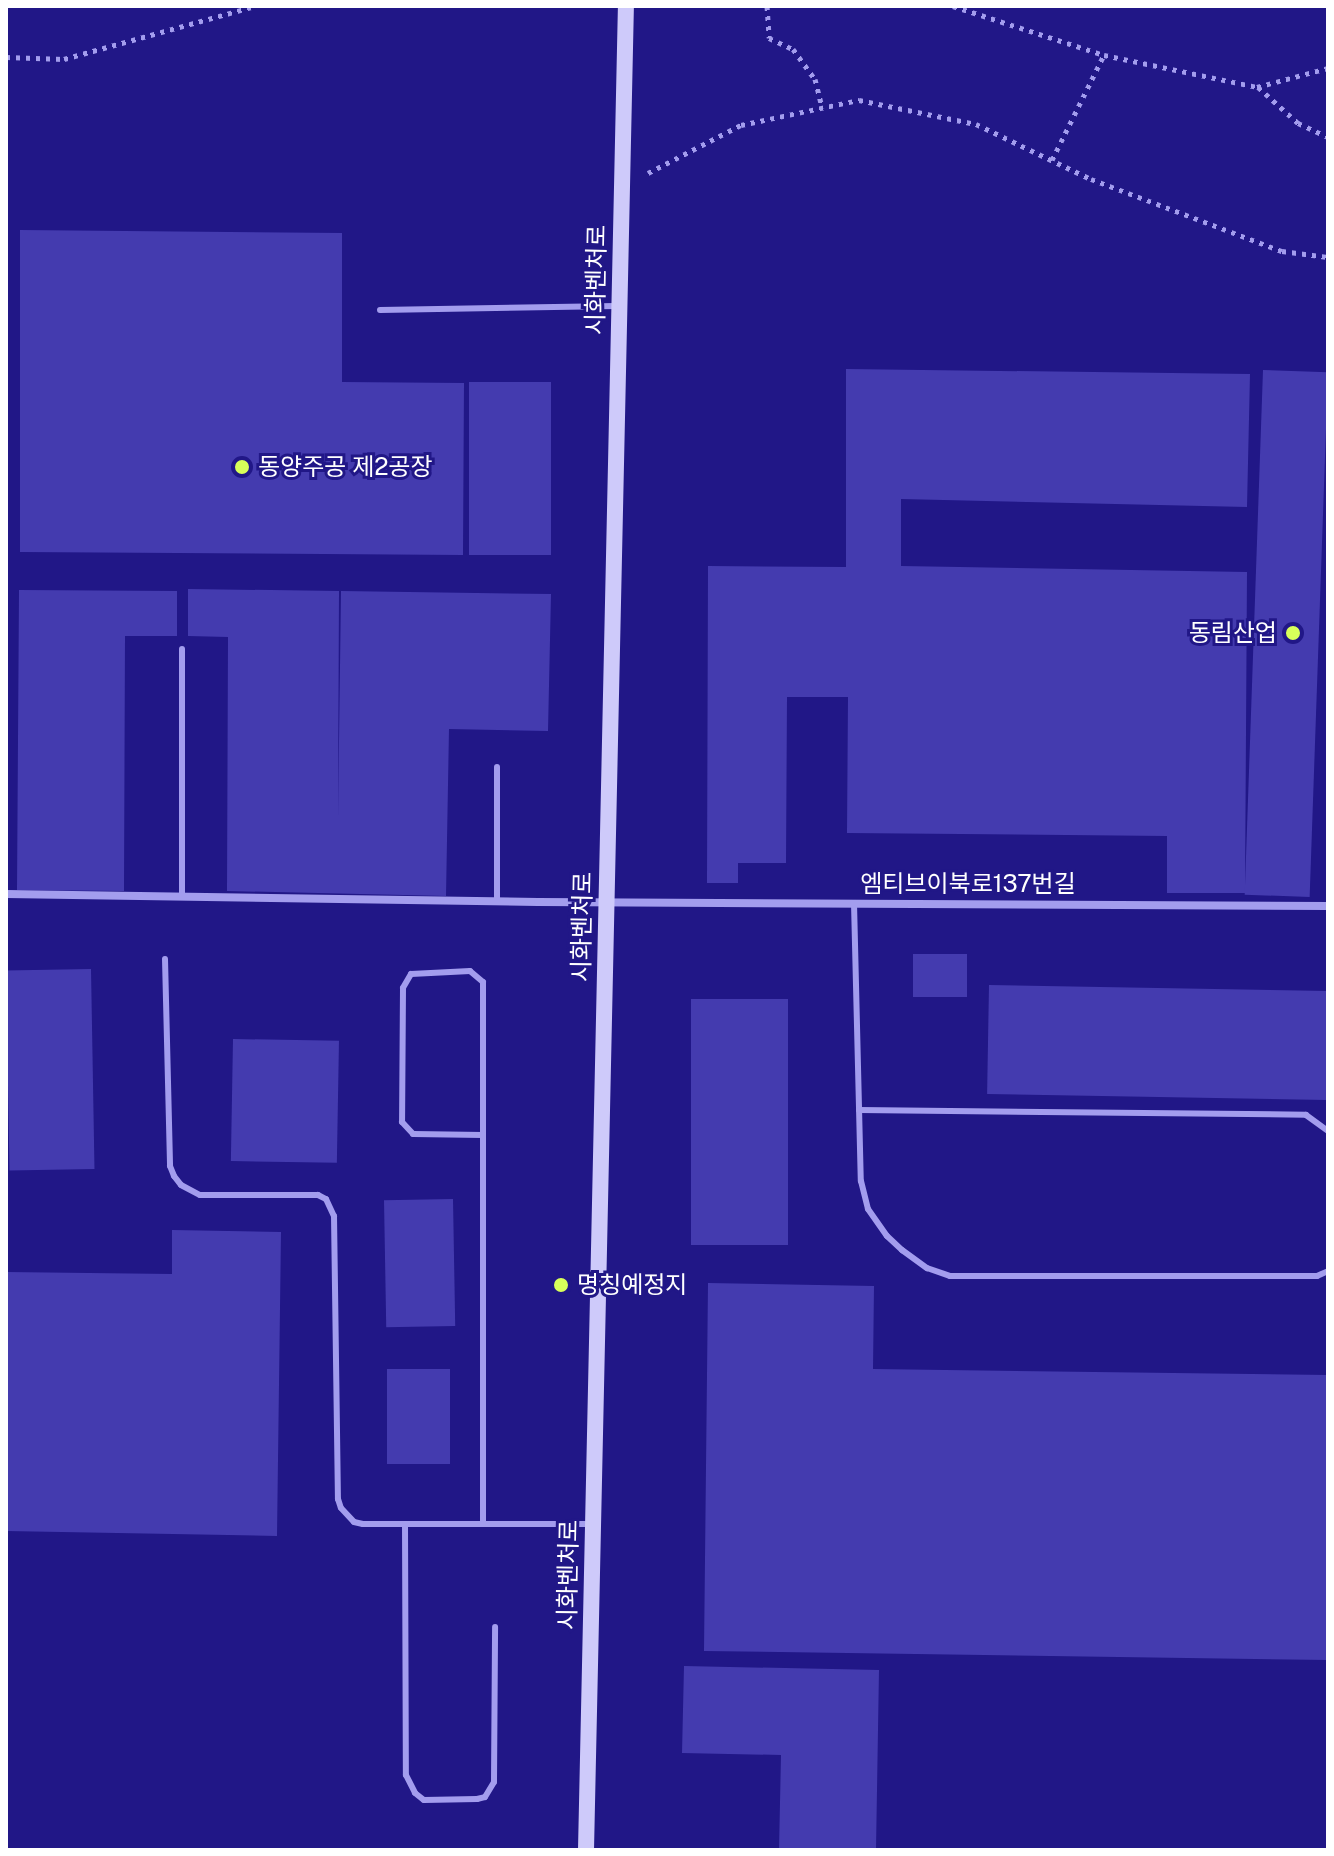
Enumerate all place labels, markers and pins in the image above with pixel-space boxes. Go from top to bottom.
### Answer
place label: 동양주공 제2공장 [258,453,433,481]
marker: 동양주공 제2공장 [233,458,251,476]
place label: 동림산업 [1189,619,1277,647]
marker: 동림산업 [1284,624,1302,642]
place label: 명칭예정지 [577,1271,687,1299]
marker: 명칭예정지 [552,1276,570,1294]

